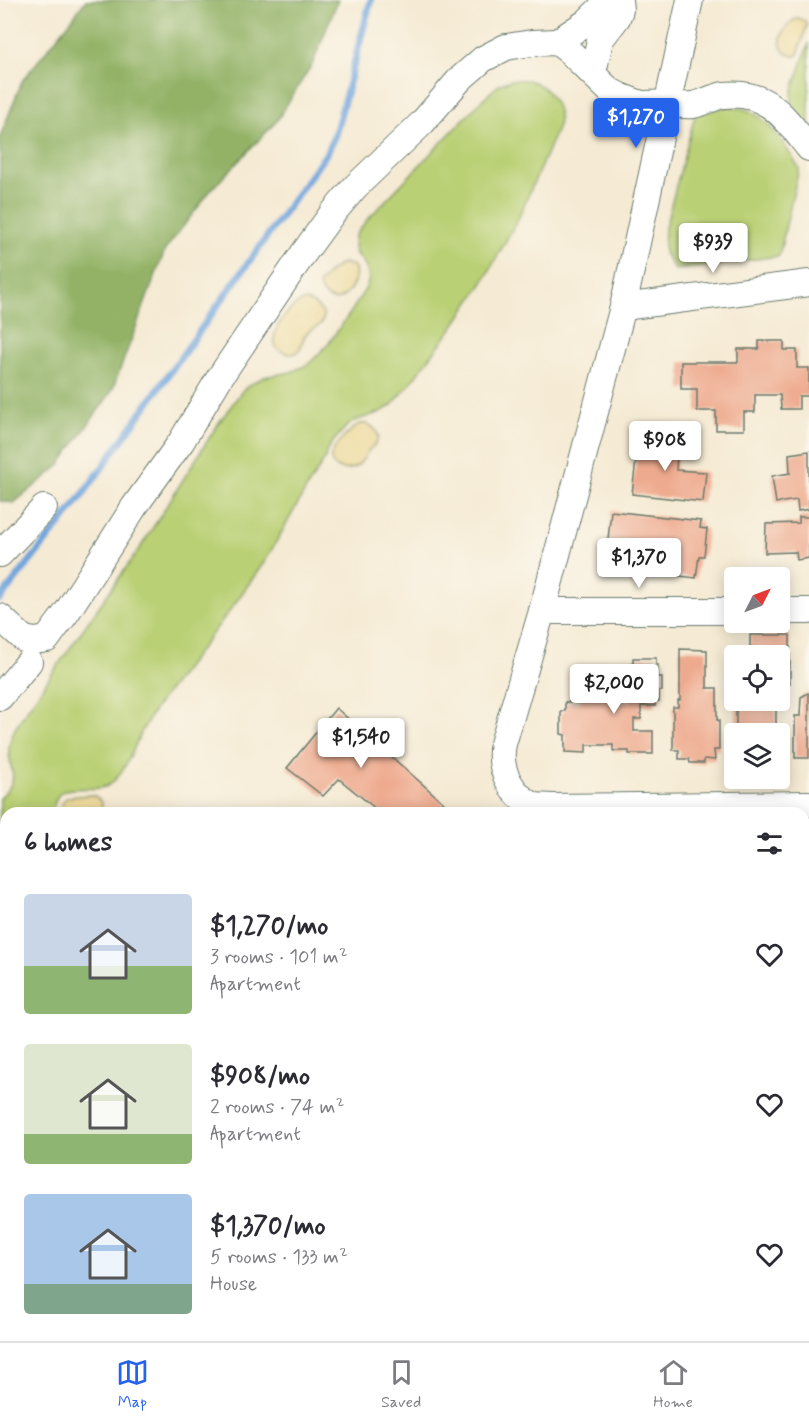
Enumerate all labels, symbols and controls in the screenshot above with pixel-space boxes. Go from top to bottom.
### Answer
pin: $1,270 [587,98,685,149]
text: $1,270 [607,104,665,131]
pin: $939 [677,223,749,274]
text: $939 [693,229,733,256]
pin: $908 [629,421,701,472]
text: $908 [643,427,687,454]
pin: $1,370 [590,538,688,589]
text: $1,370 [611,544,667,571]
north arrow [724,567,790,633]
map controls [724,567,790,789]
button: locate [724,645,790,711]
pin: $2,000 [565,664,663,715]
text: $2,000 [584,670,644,697]
pin: $1,540 [312,718,410,769]
button: layers [724,723,790,789]
text: $1,540 [332,724,390,751]
text: 6 homes [24,826,112,860]
icon: filters [753,827,786,860]
text: $1,270/mo [210,910,328,944]
icon: home [72,918,144,990]
icon: heart [753,938,786,971]
text: 3 rooms · 101 m² [210,944,348,971]
text: Apartment [210,971,301,998]
text: $908/mo [210,1060,310,1094]
icon: home [72,1068,144,1140]
icon: heart [753,1088,786,1121]
text: 2 rooms · 74 m² [210,1094,344,1121]
text: Apartment [210,1121,301,1148]
text: $1,370/mo [210,1210,326,1244]
icon: home [72,1218,144,1290]
icon: heart [753,1238,786,1271]
text: 5 rooms · 133 m² [210,1244,348,1271]
text: House [210,1271,257,1298]
tab: Map [116,1356,149,1413]
tab: Saved [381,1356,421,1413]
tab: Home [653,1356,693,1413]

